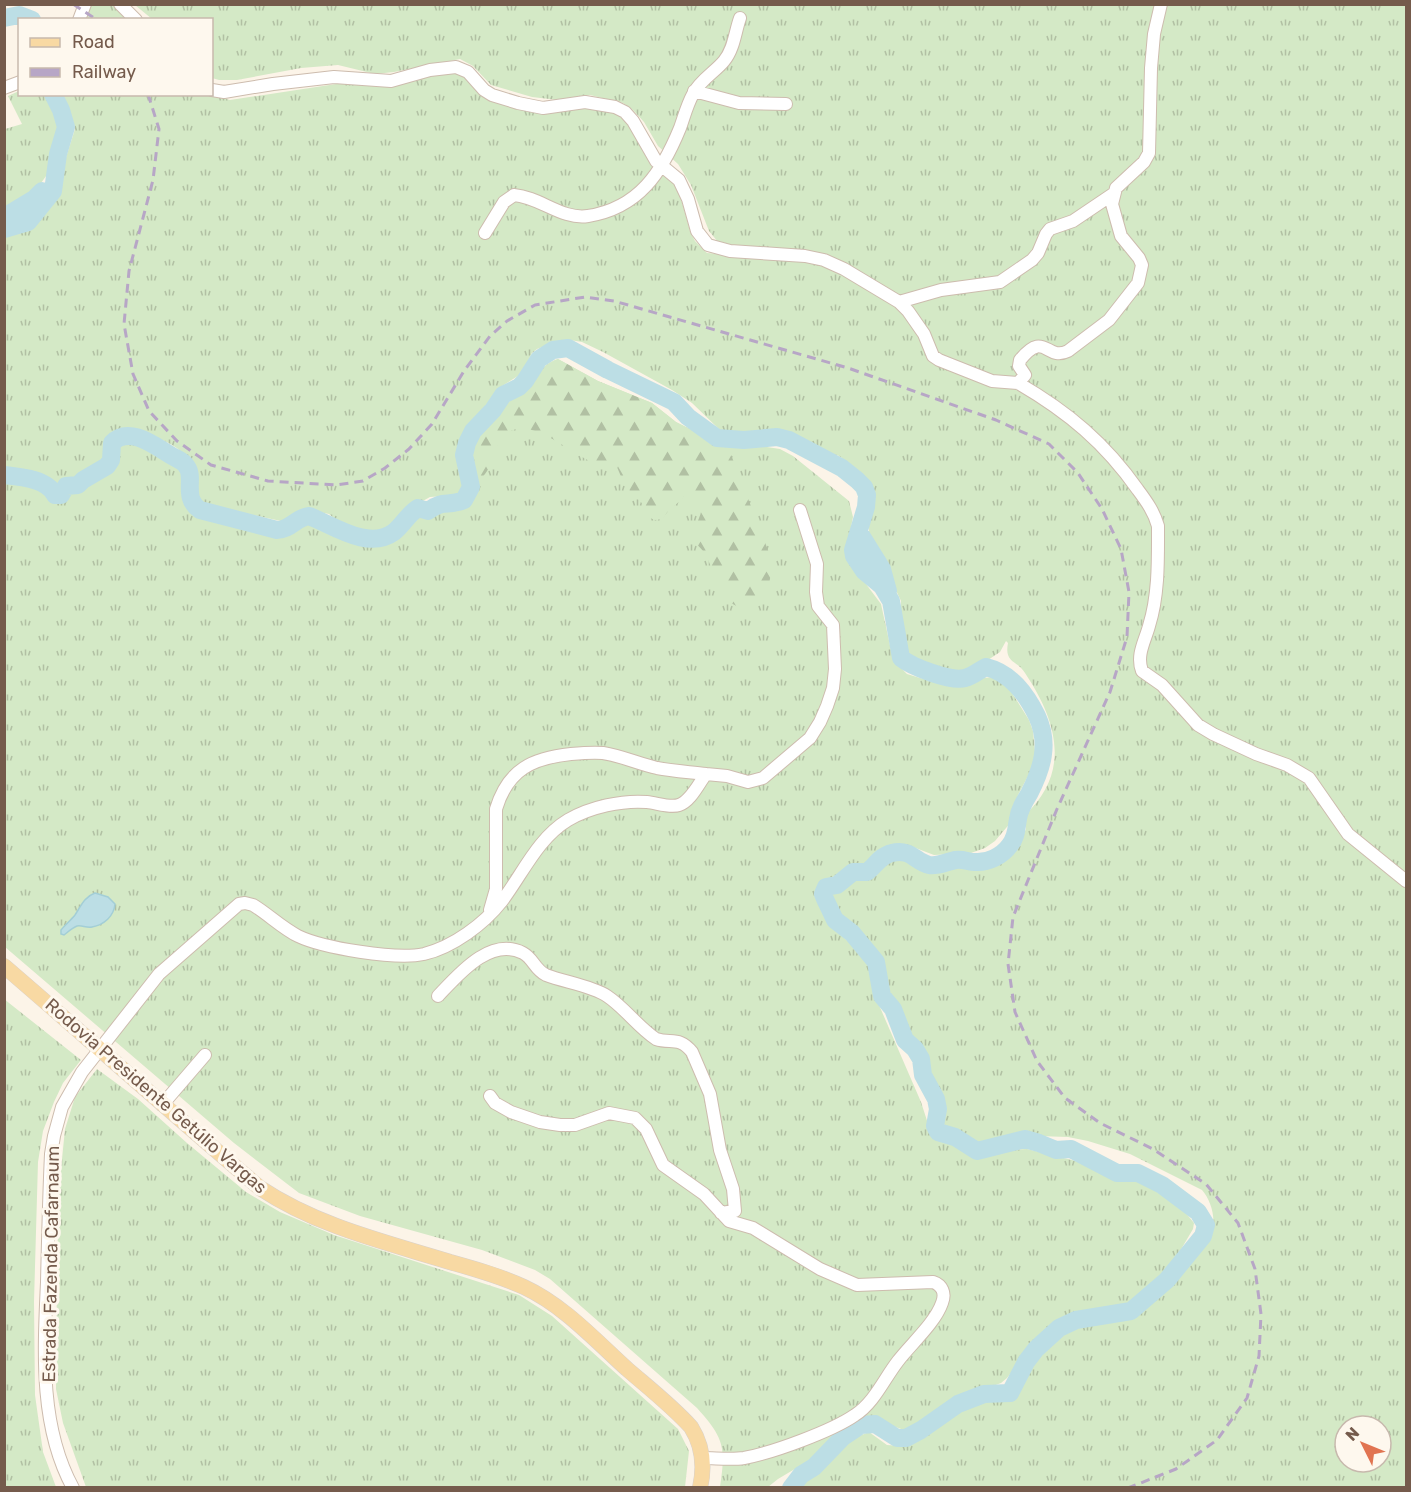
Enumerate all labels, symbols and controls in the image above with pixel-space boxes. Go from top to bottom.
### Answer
legend [18,18,213,96]
text: Road [72,31,115,53]
text: Railway [72,61,136,83]
street label: Rodovia Presidente Getúlio Vargas [41,994,271,1198]
street label: Estrada Fazenda Cafarnaum [38,1145,64,1383]
north arrow [1333,1414,1393,1474]
text: N [1342,1423,1363,1445]

